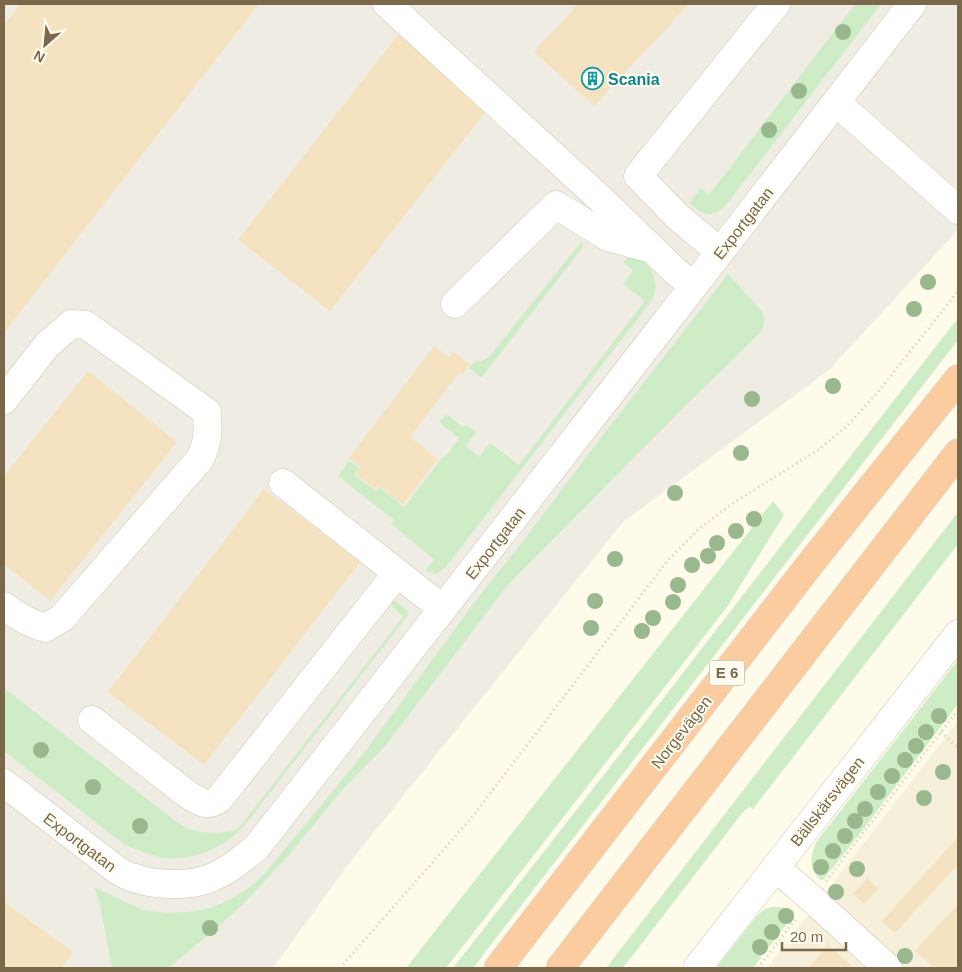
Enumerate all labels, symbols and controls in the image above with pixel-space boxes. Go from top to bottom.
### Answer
north arrow [20,20,70,70]
text: N [31,47,47,66]
building icon: Scania [580,67,604,91]
place label: Scania [608,71,660,88]
street label: Exportgatan [710,184,777,263]
street label: Exportgatan [462,504,529,583]
road number: E 6 [710,660,744,686]
street label: Norgevägen [648,693,715,772]
street label: Bällskärsvägen [787,753,867,849]
street label: Exportgatan [40,810,119,875]
scale bar [782,920,846,952]
text: 20 m [790,928,823,945]

